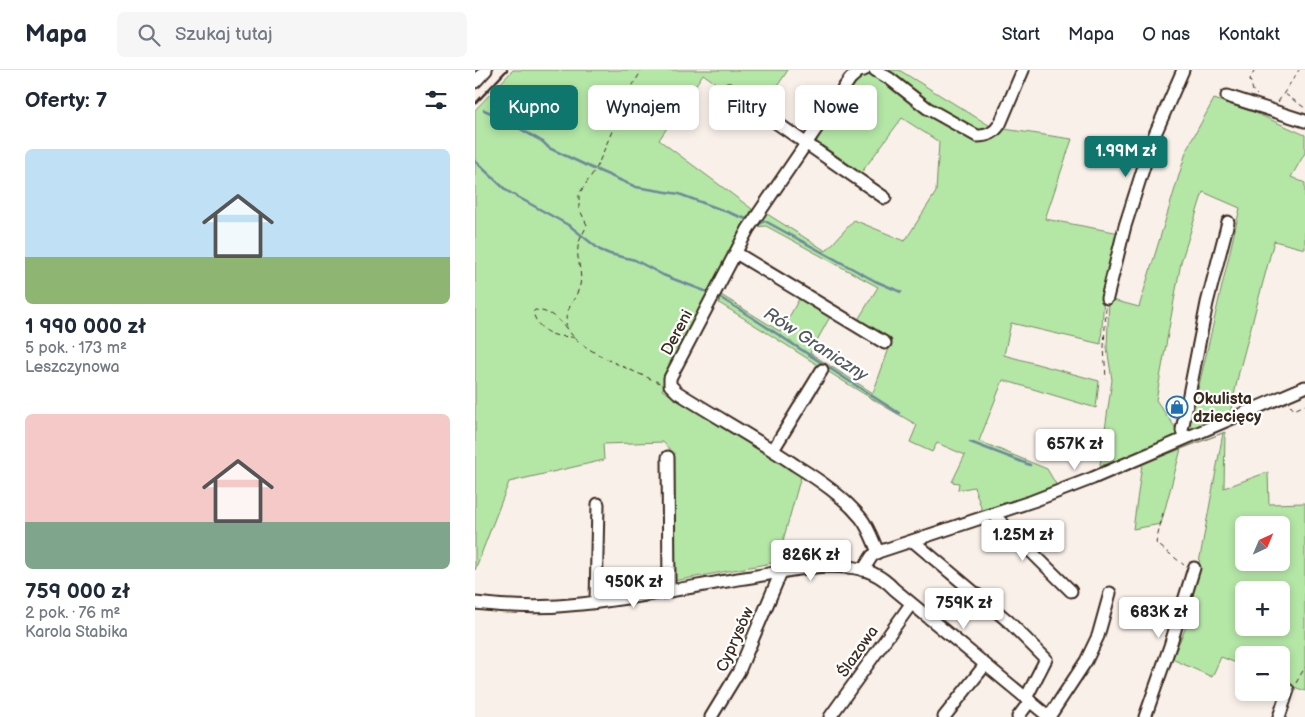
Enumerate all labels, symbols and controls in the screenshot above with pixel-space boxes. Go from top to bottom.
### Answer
search box [117,12,467,57]
text: Mapa [25,20,87,49]
icon: search [135,21,163,49]
text: Szukaj tutaj [175,23,272,46]
text: Start [1002,24,1040,45]
text: Mapa [1068,24,1114,45]
text: O nas [1142,24,1190,45]
text: Kontakt [1218,24,1280,45]
chip: Kupno [490,85,578,130]
chip: Wynajem [588,85,699,130]
chip: Filtry [709,85,785,130]
chip: Nowe [795,85,877,130]
icon: filters [422,86,450,114]
text: Oferty: 7 [25,88,107,113]
pin: 1.99M zł [1074,136,1178,178]
text: 1.99M zł [1095,142,1157,161]
icon: home [193,181,283,271]
water label: Rów Graniczny [760,303,873,386]
street label: Dereni [658,307,697,359]
text: 1 990 000 zł [25,314,146,339]
text: 5 pok. · 173 m² [25,339,127,358]
text: Leszczynowa [25,358,120,377]
place label: Okulista dziecięcy [1193,390,1262,427]
shop icon: Okulista dziecięcy [1165,395,1189,419]
pin: 657K zł [1029,428,1121,471]
text: 657K zł [1047,435,1103,454]
icon: home [193,446,283,536]
north arrow [1235,516,1290,571]
map controls [1235,516,1290,701]
pin: 1.25M zł [971,520,1075,562]
text: 1.25M zł [992,526,1054,545]
pin: 826K zł [765,540,857,582]
text: 826K zł [782,546,840,565]
pin: 950K zł [588,566,680,609]
text: 950K zł [605,573,663,592]
text: 759 000 zł [25,579,130,604]
button: + [1235,581,1290,636]
pin: 759K zł [918,588,1010,630]
text: 759K zł [936,594,992,613]
pin: 683K zł [1113,596,1205,639]
text: 683K zł [1130,603,1188,622]
text: 2 pok. · 76 m² [25,604,121,623]
street label: Cyprysów [713,604,758,675]
street label: Ślazowa [832,621,883,681]
text: Karola Stabika [25,623,128,642]
button: − [1235,646,1290,701]

